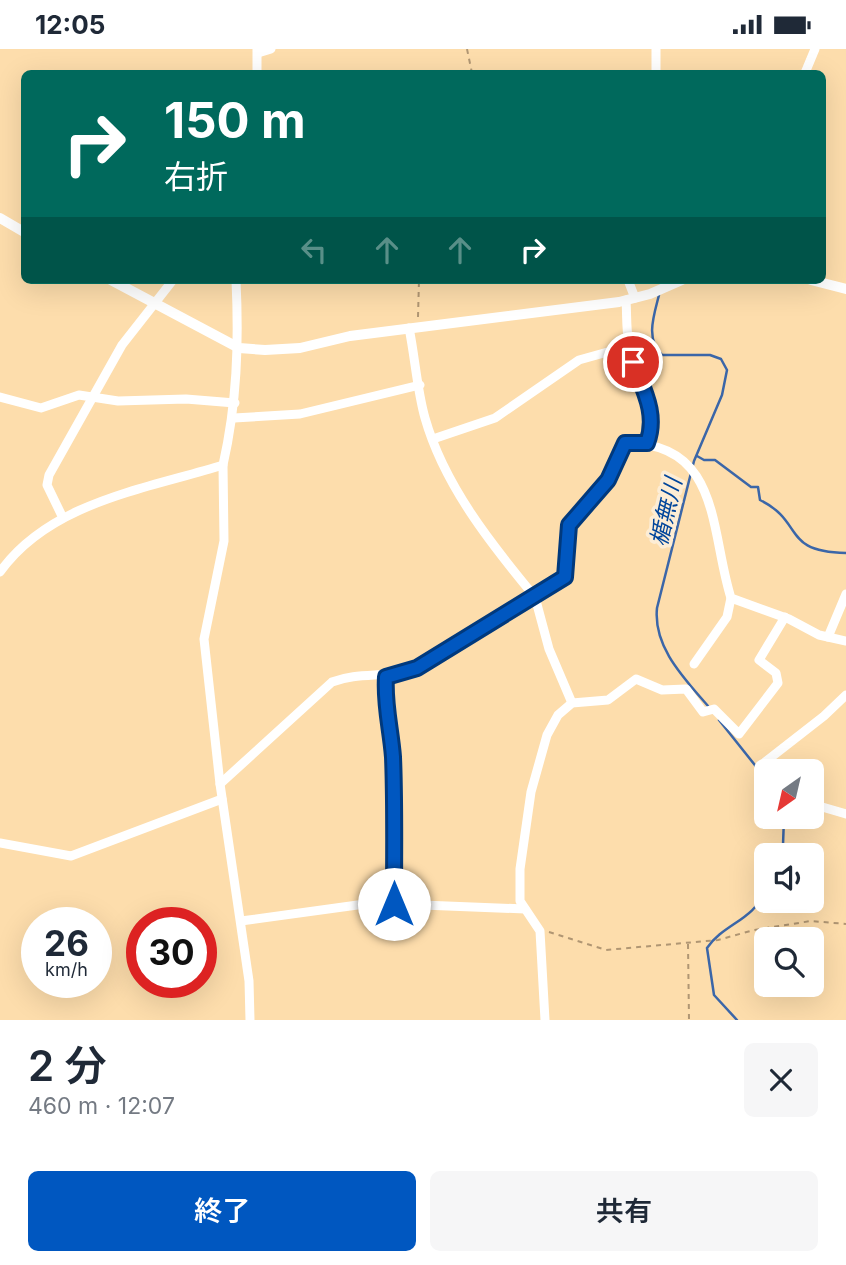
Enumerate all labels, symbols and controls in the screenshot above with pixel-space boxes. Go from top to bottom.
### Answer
text: 12:05 [35,9,105,40]
text: 150 m [164,91,306,150]
icon: right [49,98,140,189]
text: 右折 [164,157,228,196]
icon: left [295,231,333,269]
icon: ahead [368,231,406,269]
icon: ahead [441,231,479,269]
icon: right [514,231,552,269]
pin [603,332,663,392]
icon: arrive [614,343,652,381]
water label: 楯無川 [645,472,688,549]
north arrow [754,759,824,829]
map controls [754,759,824,997]
button: sound [754,843,824,913]
position arrow [357,867,431,941]
speed limit sign: 30 [126,907,217,998]
text: 26 [44,922,89,964]
button: search [754,927,824,997]
text: km/h [45,959,88,980]
text: 2 分 [28,1040,107,1091]
button: close [744,1043,818,1117]
text: 460 m · 12:07 [28,1092,175,1120]
button: 終了 [28,1171,416,1251]
button: 共有 [430,1171,818,1251]

